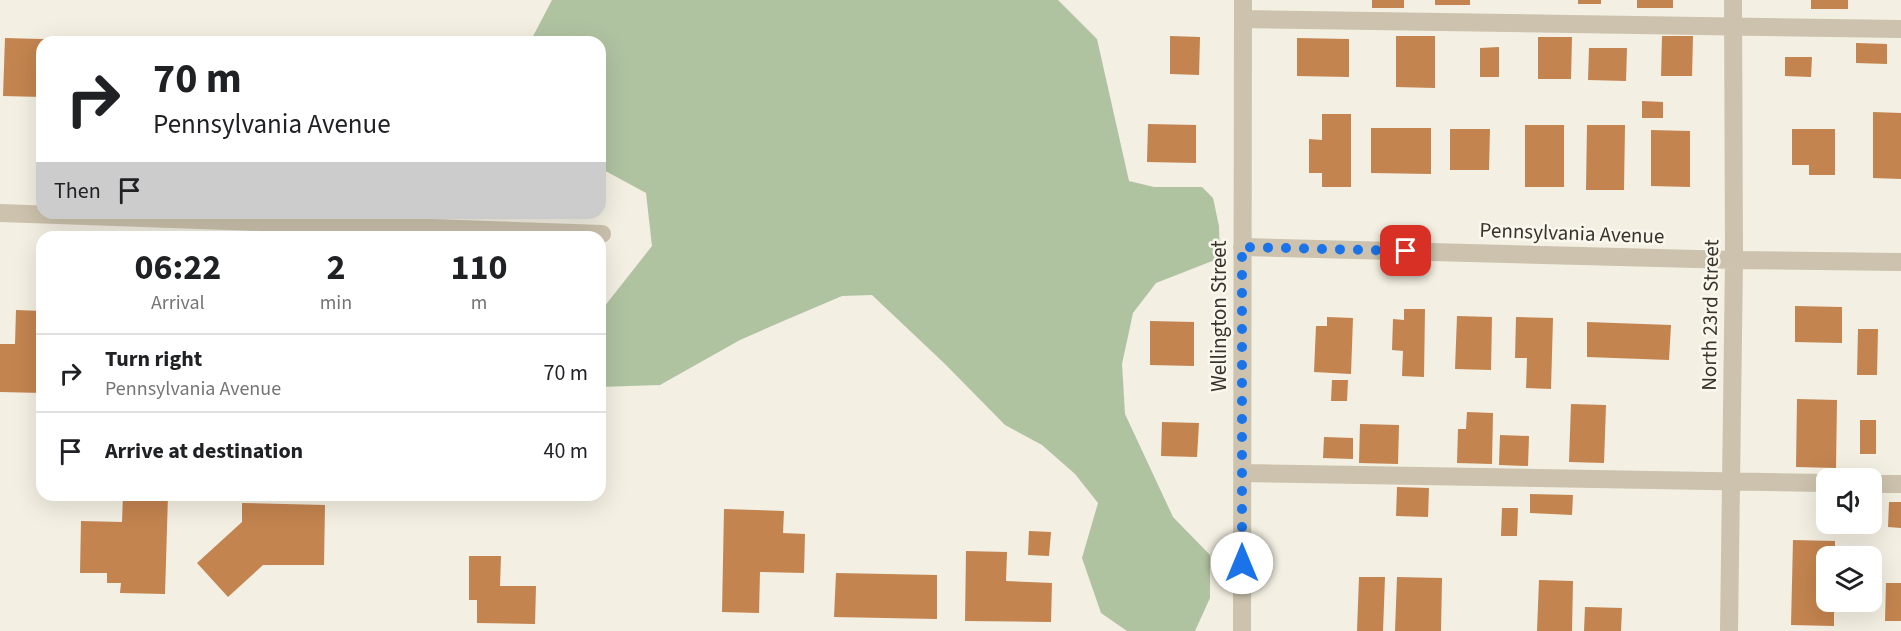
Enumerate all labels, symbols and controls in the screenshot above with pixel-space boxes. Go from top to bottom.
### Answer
text: 70 m [153,49,242,109]
icon: right [54,60,132,138]
text: Pennsylvania Avenue [153,105,391,144]
icon: arrive [113,174,146,207]
text: Then [54,175,101,207]
street label: Pennsylvania Avenue [1479,215,1665,251]
pin [1380,225,1431,276]
icon: arrive [1389,234,1422,267]
street label: North 23rd Street [1694,239,1726,391]
street label: Wellington Street [1204,240,1234,392]
text: 06:22 [134,242,221,293]
text: 2 [326,242,345,293]
text: 110 [451,242,508,293]
text: Arrival [151,289,205,317]
text: min [320,289,352,317]
text: m [471,289,487,317]
text: Turn right [105,343,202,375]
icon: right [54,357,87,390]
text: 70 m [543,357,588,389]
text: Pennsylvania Avenue [105,375,281,403]
icon: arrive [54,435,87,468]
text: Arrive at destination [105,435,303,467]
text: 40 m [543,435,588,467]
map controls [1816,468,1882,612]
button: sound [1816,468,1882,534]
position arrow [1210,531,1274,595]
button: layers [1816,546,1882,612]

